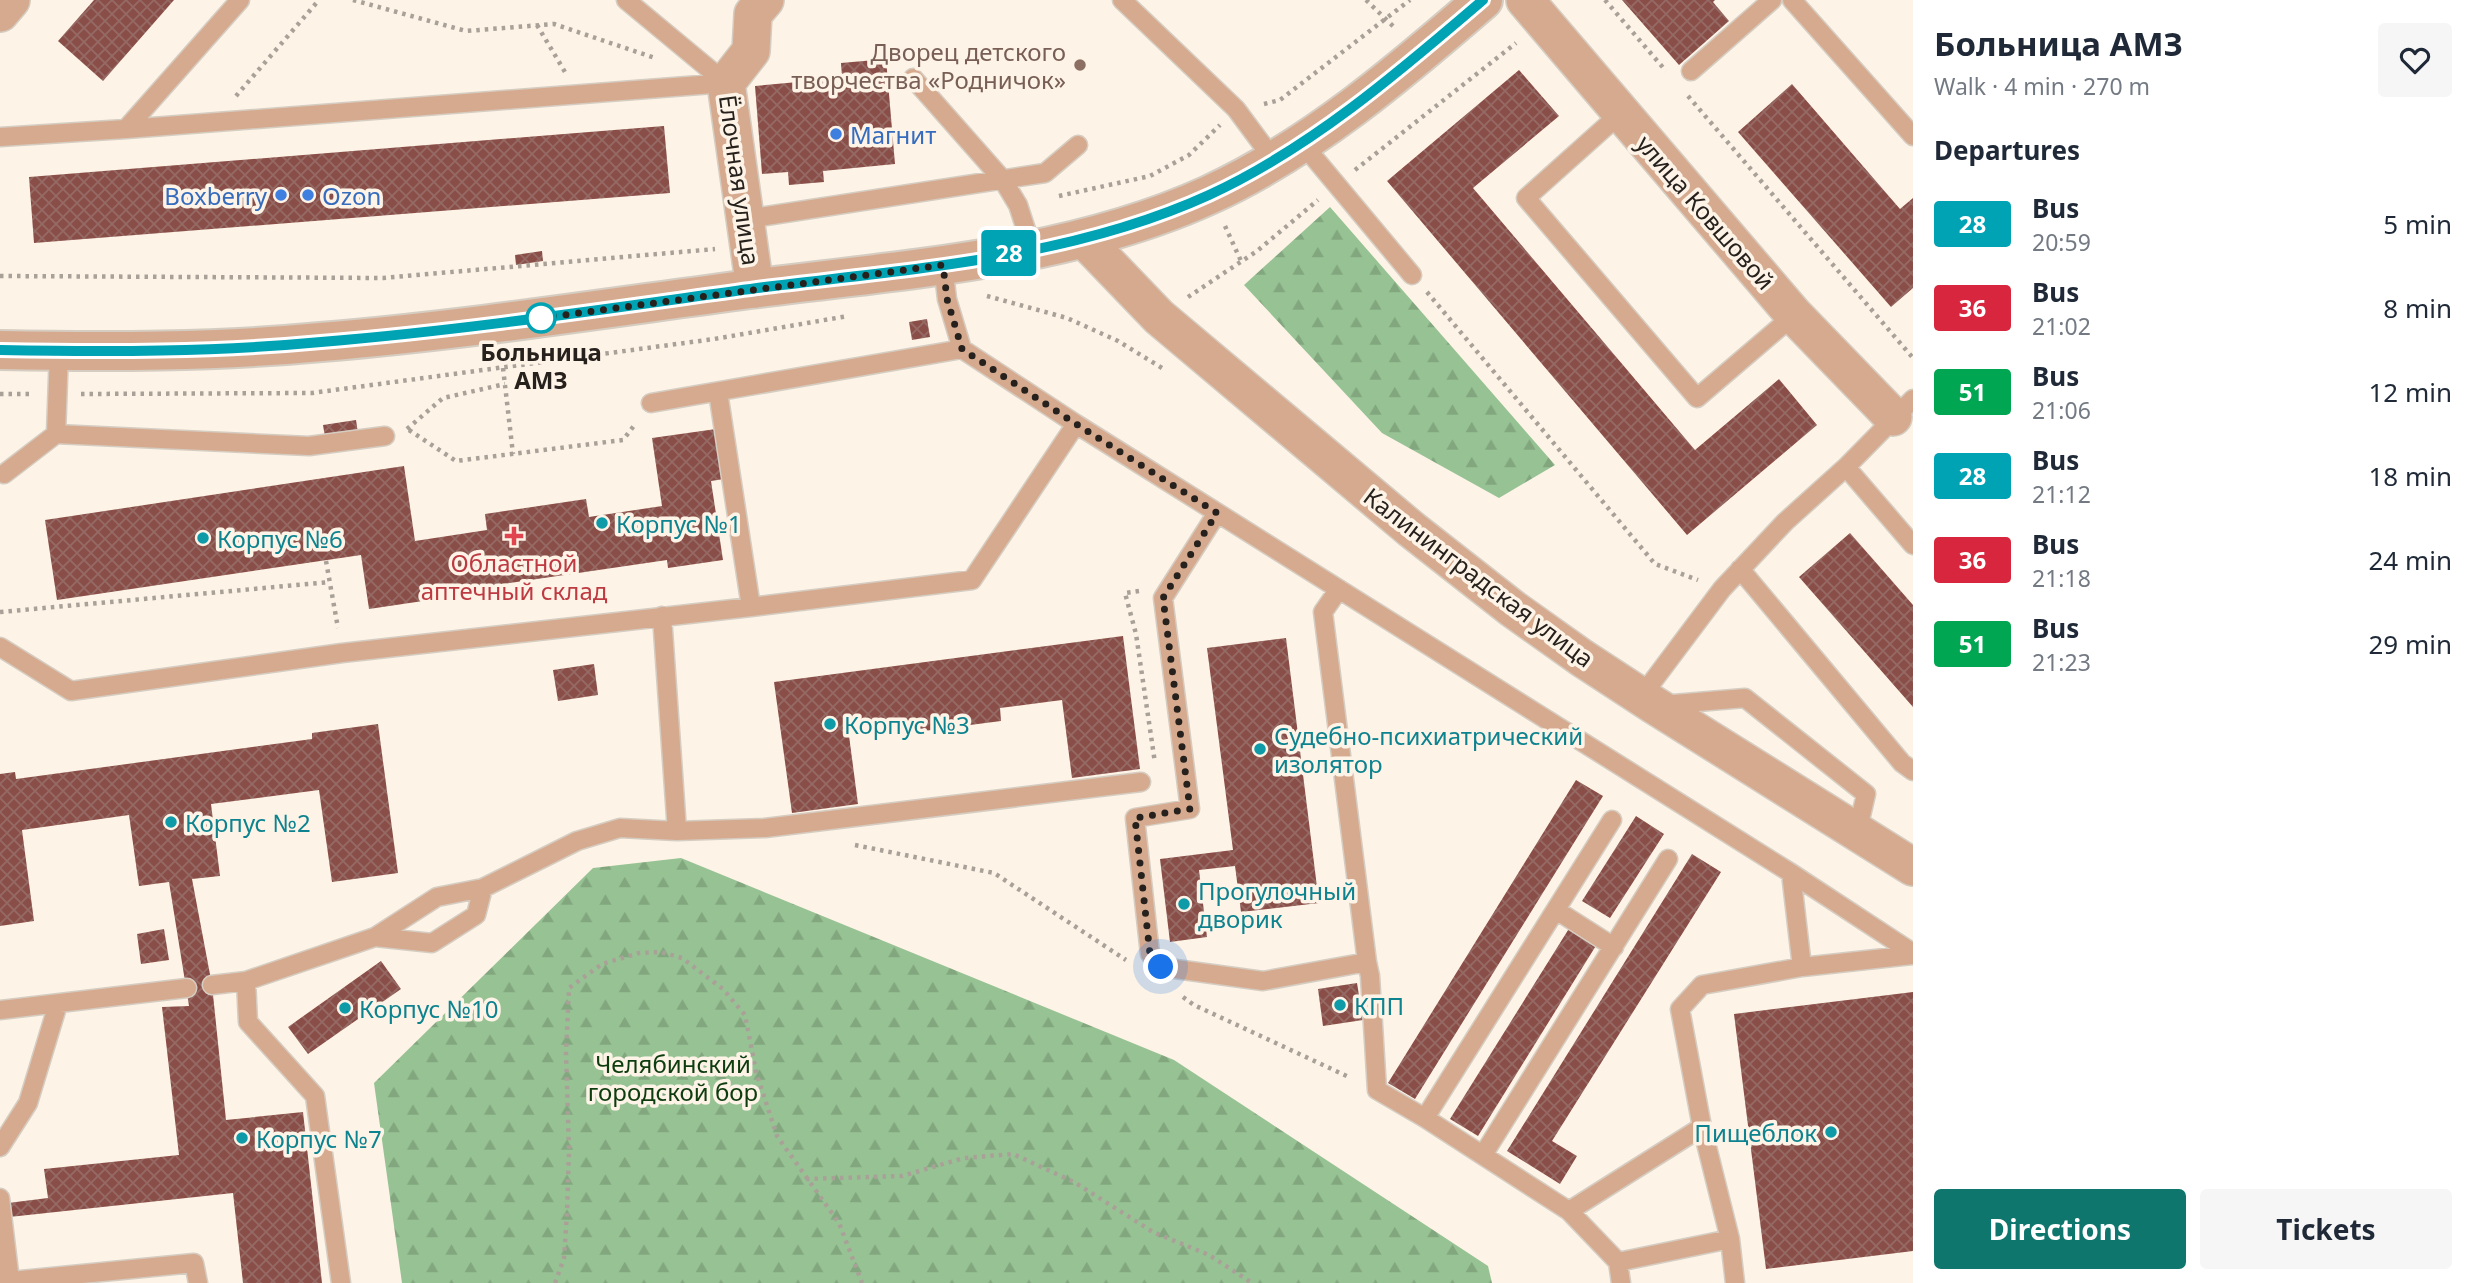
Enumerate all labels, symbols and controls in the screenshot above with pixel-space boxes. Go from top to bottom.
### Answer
text: Больница АМЗ [1934,21,2183,66]
button: heart [2378,23,2452,97]
place label: Дворец детского творчества «Родничок» [791,35,1066,96]
marker: Дворец детского творчества «Родничок» [1072,57,1088,73]
text: Walk · 4 min · 270 m [1934,70,2150,102]
street label: Ёлочная улица [712,93,768,267]
place label: Магнит [850,118,936,151]
marker: Магнит [828,126,844,142]
street label: улица Ковшовой [1630,128,1782,296]
text: Departures [1934,132,2080,168]
place label: Boxberry [164,179,268,212]
place label: Ozon [322,179,381,212]
marker: Boxberry [273,187,289,203]
marker: Ozon [300,187,316,203]
text: Bus [2032,190,2079,226]
text: 5 min [2383,206,2452,242]
text: 28 [1959,207,1986,240]
text: 20:59 [2032,226,2091,258]
line badge: 28 [978,230,1040,276]
text: 28 [995,236,1023,269]
text: Bus [2032,274,2079,310]
text: 8 min [2383,290,2452,326]
text: 36 [1959,291,1986,324]
marker: Больница АМЗ [526,303,556,333]
text: 21:02 [2032,310,2091,342]
place label: Больница АМЗ [480,335,602,396]
text: Bus [2032,358,2079,394]
text: 12 min [2368,374,2452,410]
text: 51 [1959,375,1986,408]
text: 21:06 [2032,394,2091,426]
text: Bus [2032,442,2079,478]
text: 18 min [2368,458,2452,494]
text: 28 [1959,459,1986,492]
text: 21:12 [2032,478,2091,510]
street label: Калининградская улица [1357,480,1601,674]
place label: Корпус №1 [616,507,742,540]
marker: Корпус №1 [594,515,610,531]
place label: Корпус №6 [217,522,343,555]
text: Bus [2032,526,2079,562]
marker: Областной аптечный склад [506,528,522,544]
marker: Корпус №6 [195,530,211,546]
text: 24 min [2368,542,2452,578]
text: 36 [1959,543,1986,576]
place label: Областной аптечный склад [421,546,608,607]
text: 21:18 [2032,562,2091,594]
text: Bus [2032,610,2079,646]
text: 29 min [2368,626,2452,662]
text: 51 [1959,627,1986,660]
text: 21:23 [2032,646,2091,678]
place label: Корпус №3 [844,708,970,741]
marker: Корпус №3 [822,716,838,732]
place label: Судебно-психиатрический изолятор [1274,719,1583,780]
marker: Судебно-психиатрический изолятор [1252,741,1268,757]
place label: Корпус №2 [185,806,311,839]
marker: Корпус №2 [163,814,179,830]
place label: Прогулочный дворик [1198,874,1356,935]
marker: Прогулочный дворик [1176,896,1192,912]
your location [1143,949,1178,984]
place label: КПП [1354,989,1404,1022]
place label: Корпус №10 [359,992,498,1025]
marker: КПП [1332,997,1348,1013]
marker: Корпус №10 [337,1000,353,1016]
park label: Челябинский городской бор [588,1047,758,1108]
place label: Пищеблок [1694,1116,1817,1149]
place label: Корпус №7 [256,1122,382,1155]
marker: Пищеблок [1823,1124,1839,1140]
marker: Корпус №7 [234,1130,250,1146]
button: Directions [1934,1189,2186,1269]
button: Tickets [2200,1189,2452,1269]

